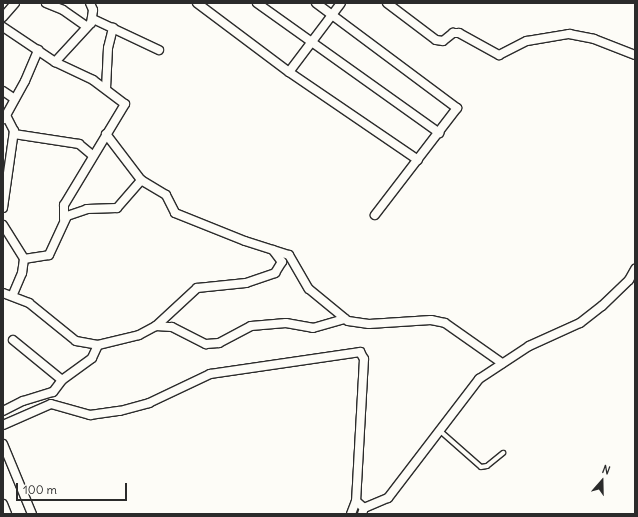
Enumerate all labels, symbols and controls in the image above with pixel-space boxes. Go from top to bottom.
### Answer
north arrow [582,461,622,501]
text: N [600,462,612,478]
scale bar [18,475,129,501]
text: 100 m [23,482,57,497]

